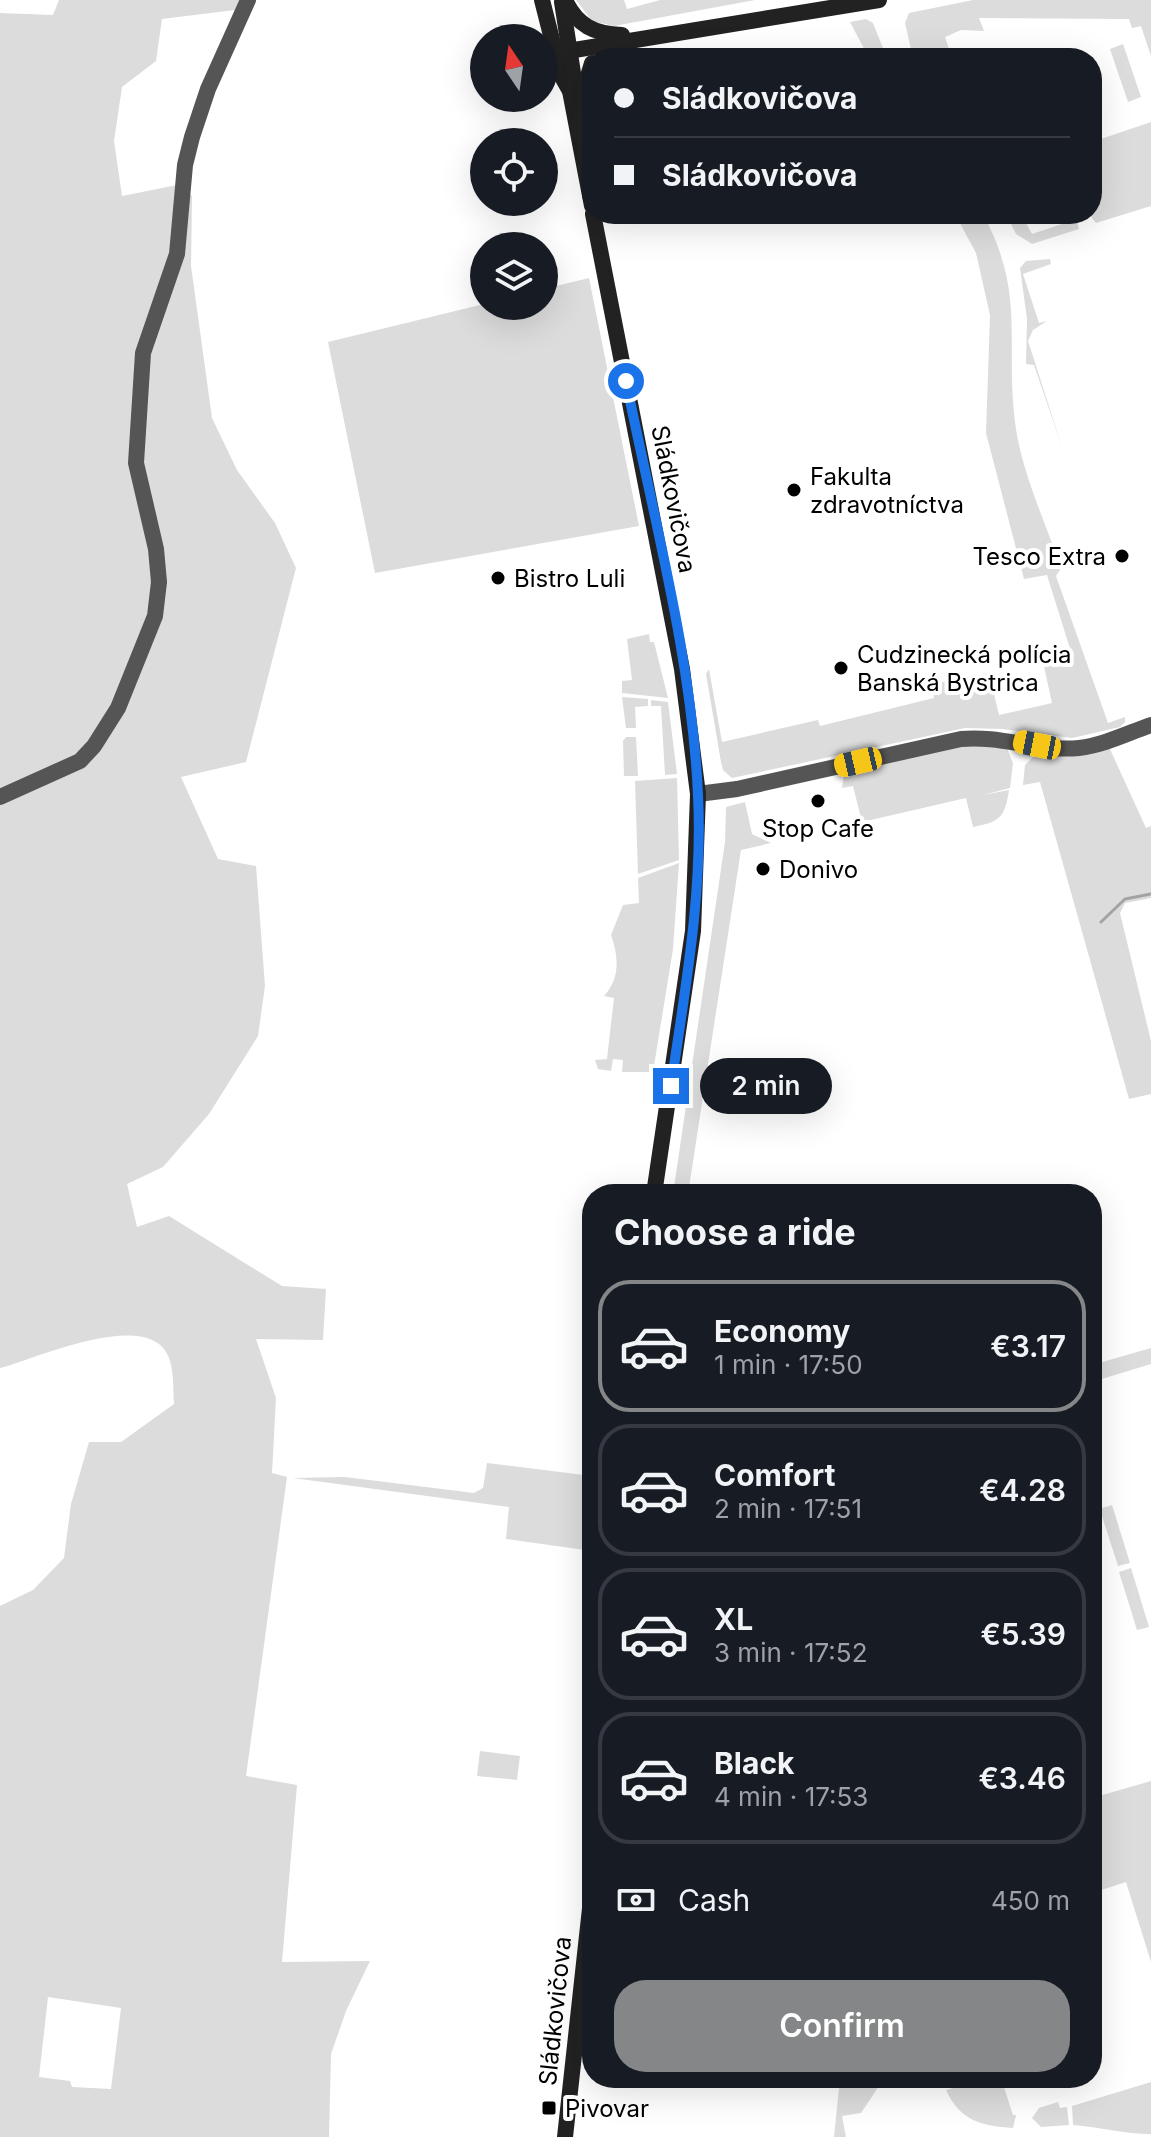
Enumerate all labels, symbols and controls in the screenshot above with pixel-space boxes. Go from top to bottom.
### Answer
north arrow [470,24,558,112]
map controls [470,24,558,320]
text: Sládkovičova [662,80,857,116]
button: locate [470,128,558,216]
text: Sládkovičova [662,157,857,193]
button: layers [470,232,558,320]
route start [608,363,644,399]
street label: Sládkovičova [645,423,703,575]
place label: Fakulta zdravotníctva [810,462,964,519]
marker: Fakulta zdravotníctva [785,481,803,499]
place label: Tesco Extra [973,542,1106,571]
marker: Tesco Extra [1113,547,1131,565]
place label: Bistro Luli [514,564,625,593]
marker: Bistro Luli [489,569,507,587]
place label: Cudzinecká polícia Banská Bystrica [857,640,1071,697]
marker: Cudzinecká polícia Banská Bystrica [832,659,850,677]
car [1011,729,1063,761]
car [832,745,884,779]
marker: Stop Cafe [809,792,827,810]
place label: Stop Cafe [762,814,874,843]
place label: Donivo [779,855,858,884]
marker: Donivo [754,860,772,878]
callout: 2 min [699,1058,831,1114]
route end [653,1068,689,1104]
text: 2 min [732,1070,800,1101]
text: Choose a ride [614,1210,856,1254]
icon: car [618,1310,690,1382]
text: Economy [714,1313,850,1349]
text: €3.17 [990,1328,1066,1364]
text: 1 min · 17:50 [714,1349,863,1380]
icon: car [618,1454,690,1526]
text: Comfort [714,1457,835,1493]
text: €4.28 [979,1472,1066,1508]
text: 2 min · 17:51 [714,1493,862,1524]
icon: car [618,1598,690,1670]
text: XL [714,1601,753,1637]
text: €5.39 [980,1616,1066,1652]
text: 3 min · 17:52 [714,1637,868,1668]
icon: car [618,1742,690,1814]
text: Black [714,1745,794,1781]
text: €3.46 [978,1760,1066,1796]
text: 4 min · 17:53 [714,1781,868,1812]
icon: cash [614,1878,658,1922]
text: Cash [678,1882,750,1918]
text: 450 m [991,1885,1070,1916]
street label: Sládkovičova [533,1935,577,2087]
button: Confirm [614,1980,1070,2072]
place label: Pivovar [565,2094,649,2123]
marker: Pivovar [540,2099,558,2117]

